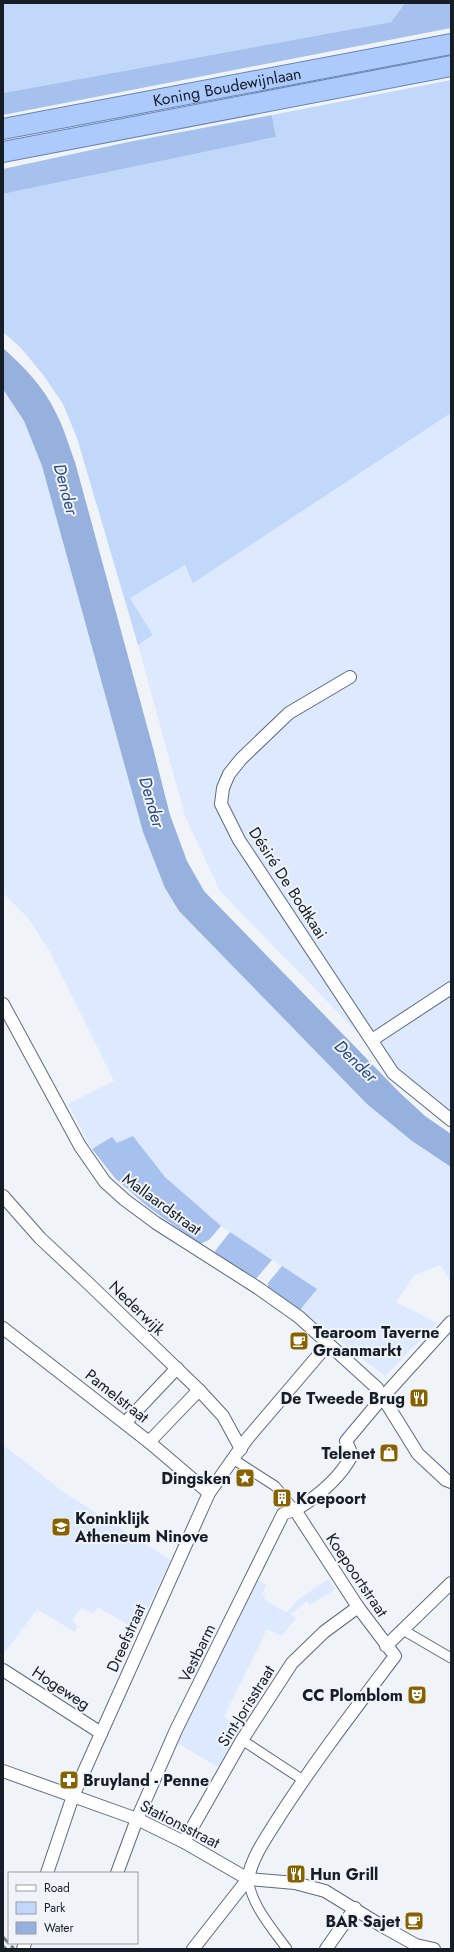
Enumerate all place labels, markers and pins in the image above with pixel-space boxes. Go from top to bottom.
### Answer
place label: Tearoom Taverne Graanmarkt [313,1321,440,1362]
cafe icon: Tearoom Taverne Graanmarkt [288,1330,310,1352]
place label: De Tweede Brug [281,1387,405,1410]
restaurant icon: De Tweede Brug [408,1387,430,1409]
place label: Telenet [322,1442,376,1465]
shop icon: Telenet [378,1442,400,1464]
place label: Dingsken [161,1467,231,1490]
place icon: Dingsken [234,1467,256,1489]
building icon: Koepoort [271,1487,293,1509]
place label: Koepoort [296,1487,367,1510]
place label: Koninklijk Atheneum Ninove [74,1507,209,1548]
school or university icon: Koninklijk Atheneum Ninove [50,1516,72,1538]
place label: CC Plomblom [302,1684,403,1707]
theatre icon: CC Plomblom [406,1684,428,1706]
pharmacy icon: Bruyland - Penne [58,1769,80,1791]
place label: Bruyland - Penne [83,1769,209,1792]
restaurant icon: Hun Grill [285,1863,307,1885]
place label: Hun Grill [310,1863,378,1886]
place label: BAR Sajet [325,1910,401,1933]
cafe icon: BAR Sajet [403,1910,425,1932]

